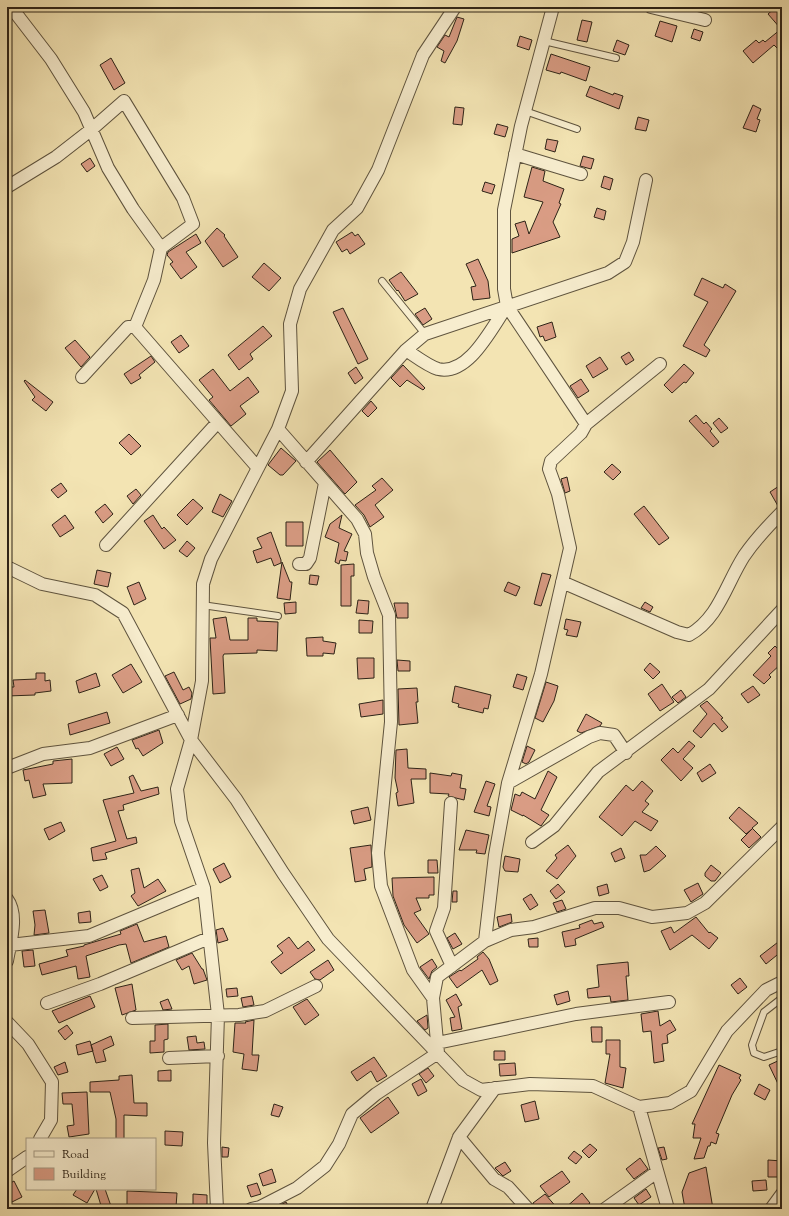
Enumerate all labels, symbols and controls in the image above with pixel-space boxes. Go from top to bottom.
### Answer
legend [26,1138,156,1190]
text: Road [62,1146,89,1164]
text: Building [62,1166,106,1184]

